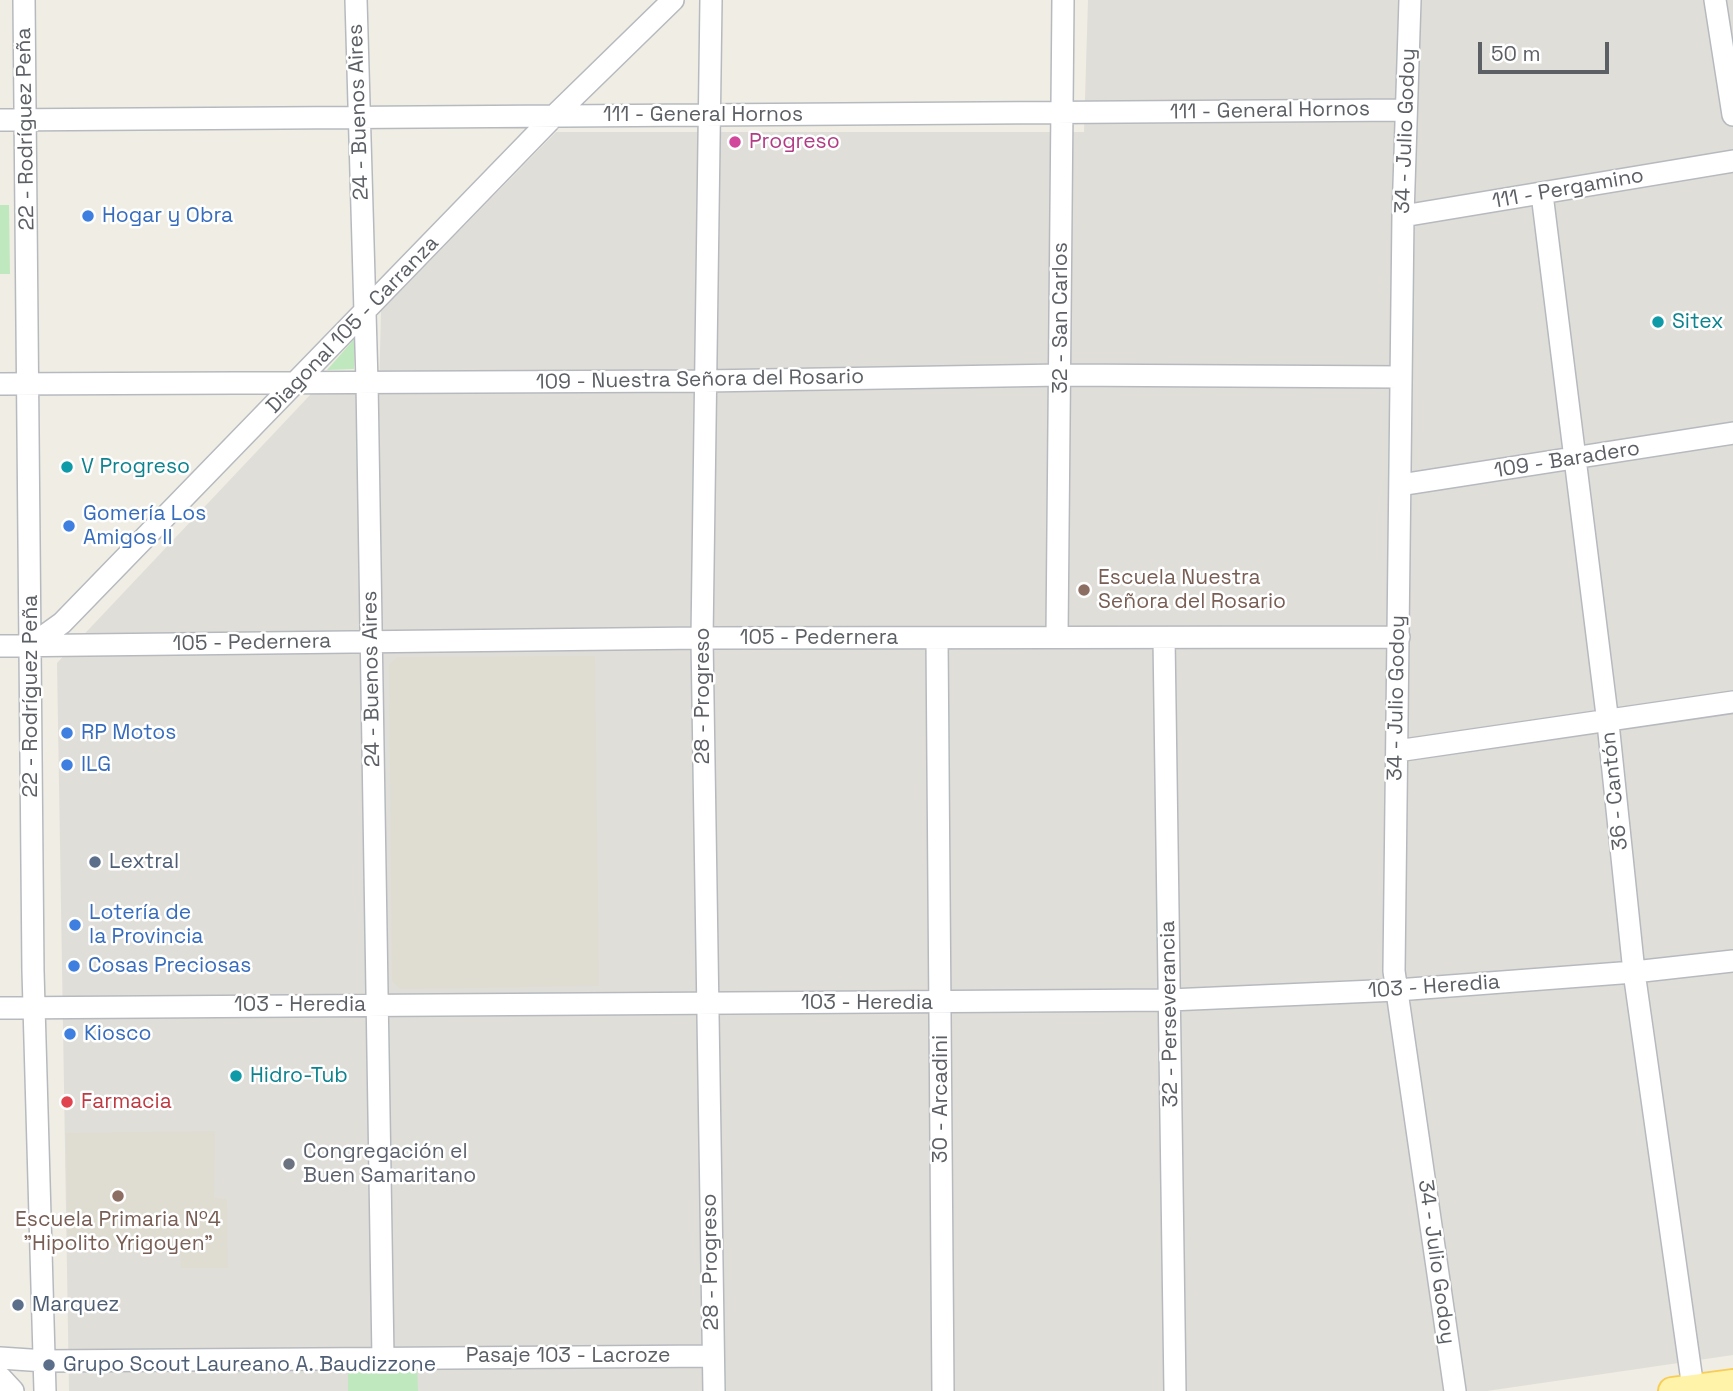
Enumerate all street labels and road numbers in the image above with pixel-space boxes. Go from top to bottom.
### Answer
street label: 24 - Buenos Aires [343,23,375,201]
street label: 22 - Rodríguez Peña [12,27,40,231]
street label: 34 - Julio Godoy [1391,48,1421,214]
street label: 111 - General Hornos [1170,97,1370,125]
street label: 111 - General Hornos [603,102,803,128]
street label: 111 - Pergamino [1490,163,1646,215]
street label: Diagonal 105 - Carranza [262,231,444,419]
street label: 32 - San Carlos [1048,242,1074,394]
street label: 109 - Nuestra Señora del Rosario [536,365,864,395]
street label: 109 - Baradero [1492,436,1642,484]
street label: 24 - Buenos Aires [358,591,386,767]
street label: 22 - Rodríguez Peña [18,595,44,797]
street label: 34 - Julio Godoy [1383,615,1411,781]
street label: 105 - Pedernera [740,625,898,651]
street label: 28 - Progreso [690,628,716,764]
street label: 105 - Pedernera [172,629,332,657]
street label: 36 - Cantón [1596,730,1634,852]
street label: 32 - Perseverancia [1156,920,1184,1108]
street label: 103 - Heredia [1367,970,1501,1004]
street label: 103 - Heredia [801,990,933,1016]
street label: 103 - Heredia [234,992,366,1018]
street label: 30 - Arcadini [928,1035,954,1163]
street label: 34 - Julio Godoy [1412,1178,1460,1346]
street label: 28 - Progreso [697,1193,725,1331]
street label: Pasaje 103 - Lacroze [466,1343,670,1369]

